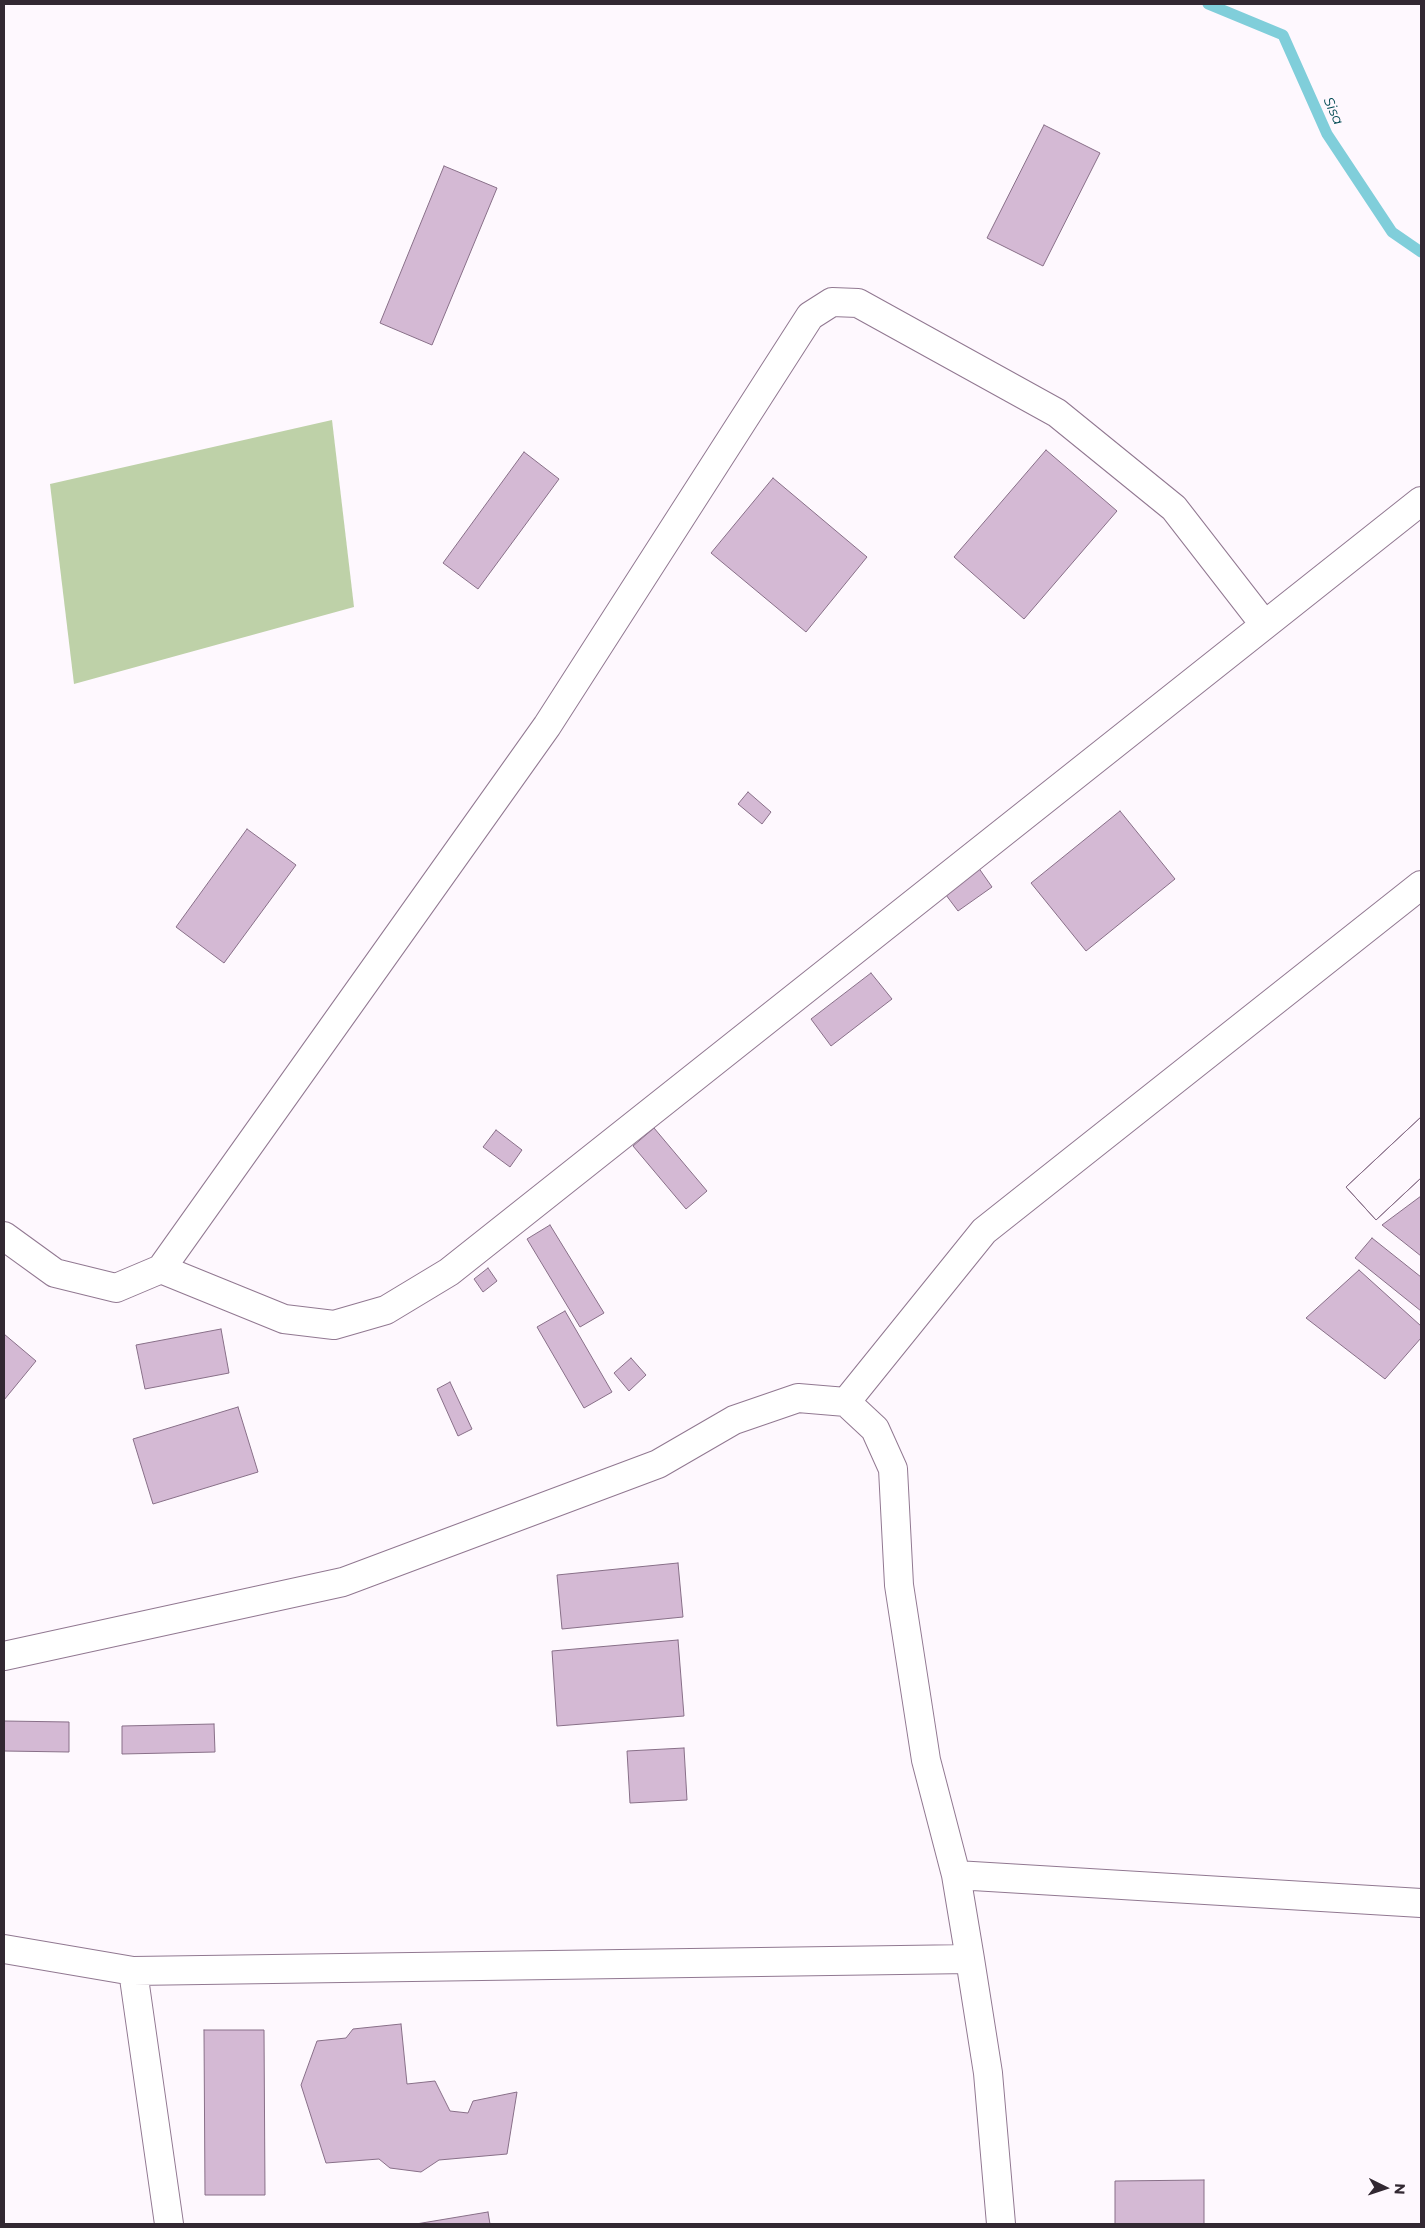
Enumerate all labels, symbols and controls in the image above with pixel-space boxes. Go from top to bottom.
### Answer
water label: Sisa [1319,94,1347,128]
north arrow [1360,2163,1410,2213]
text: N [1391,2183,1409,2195]

